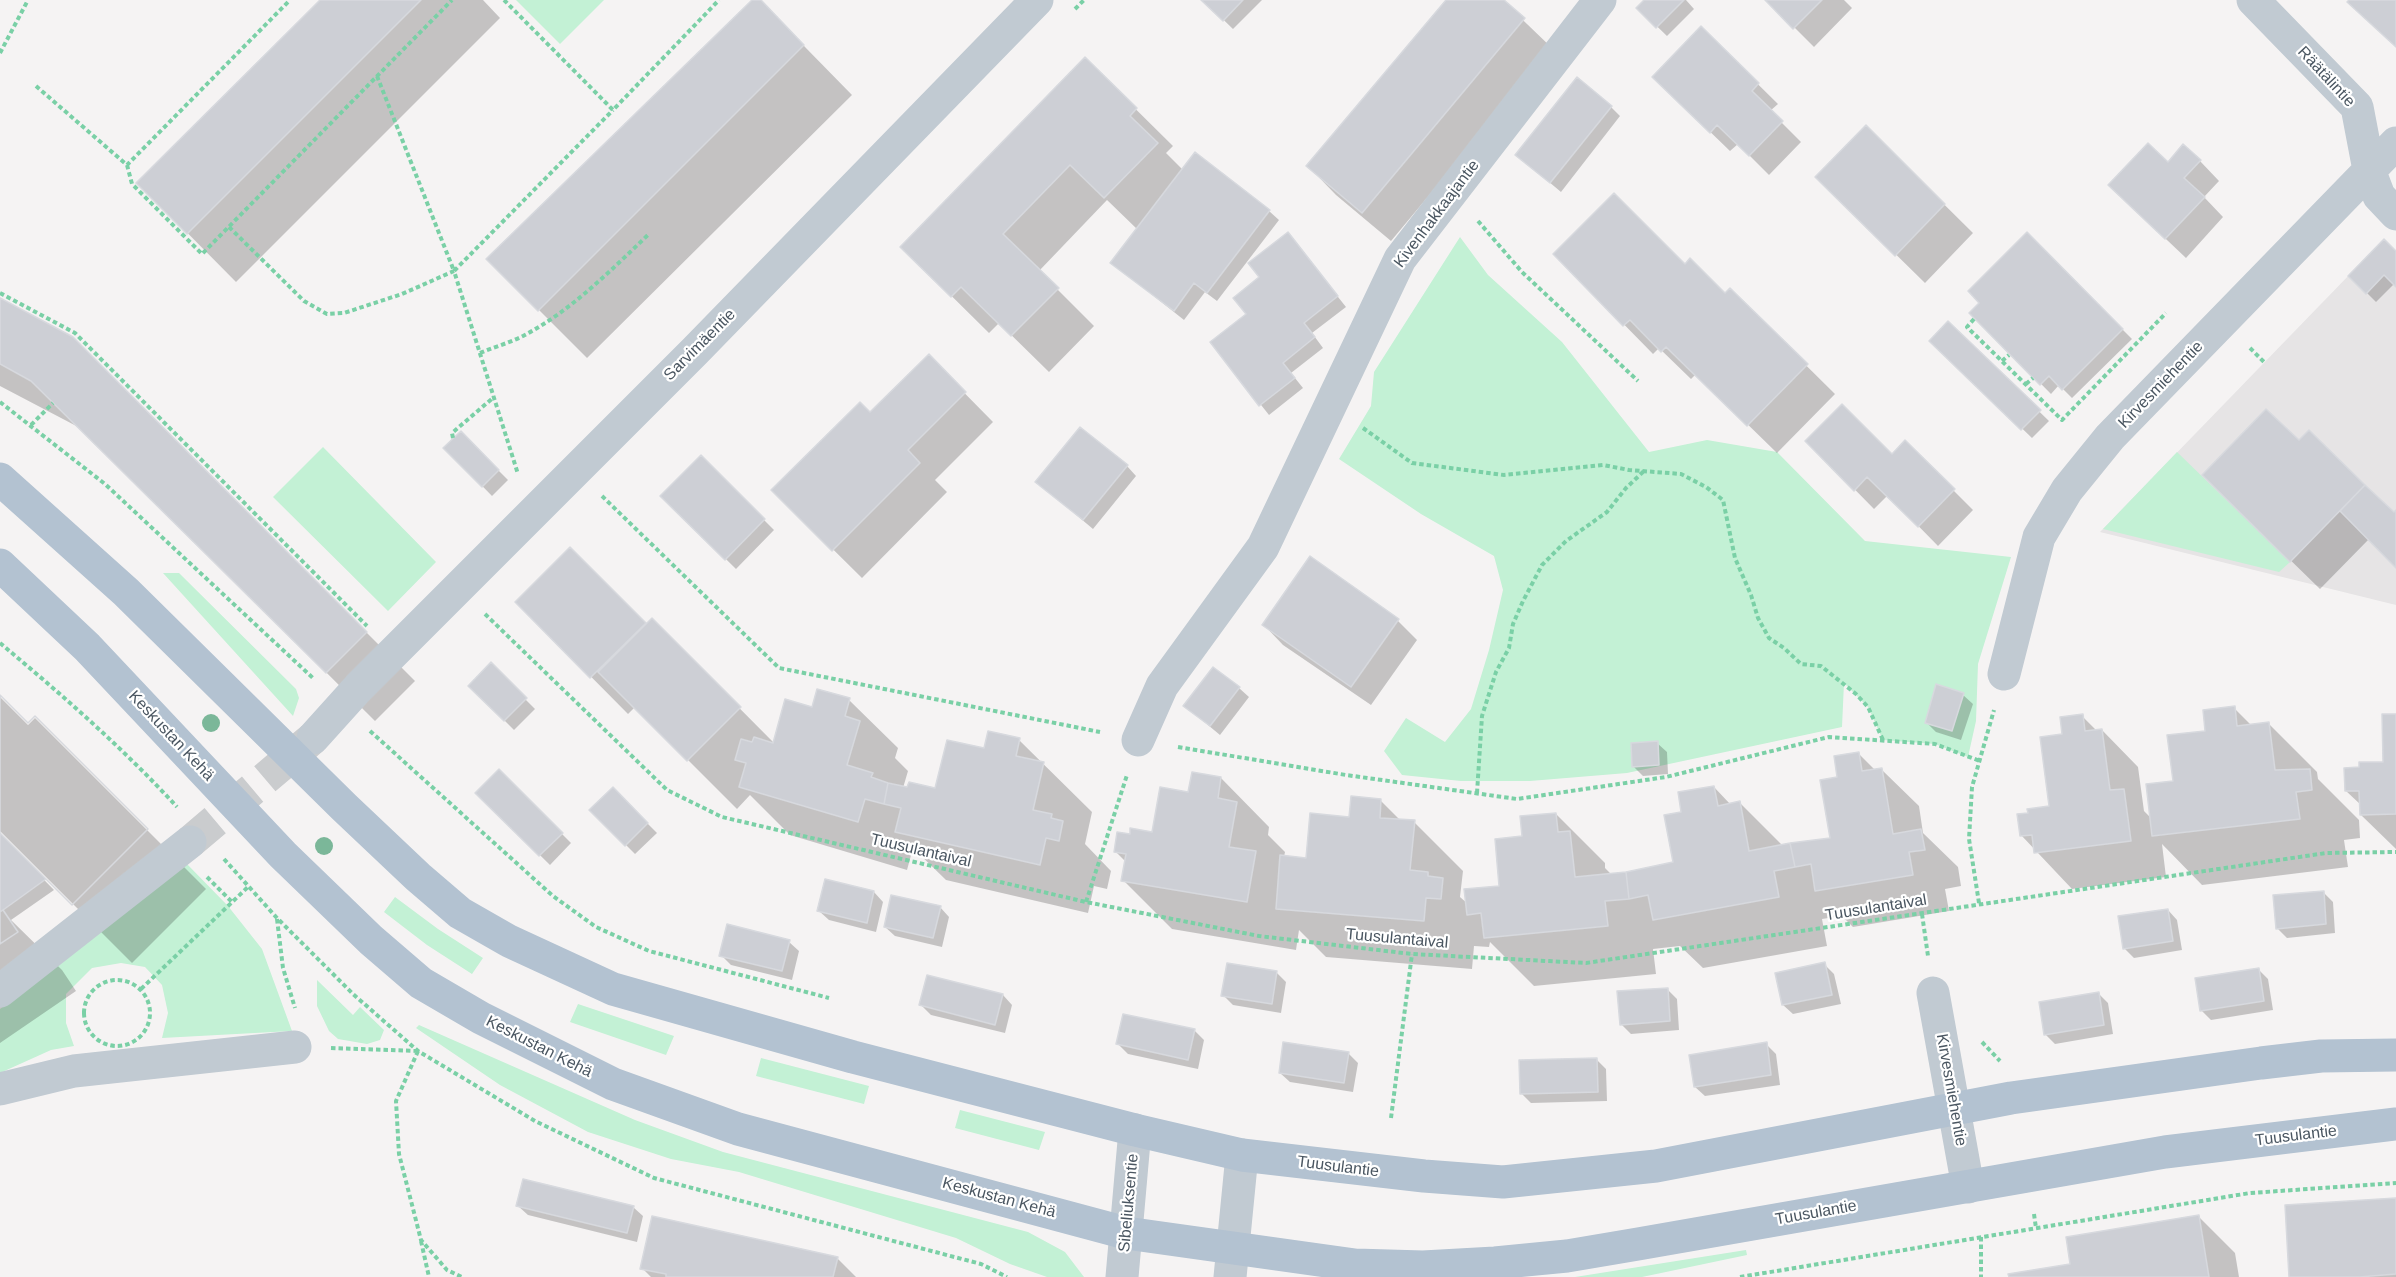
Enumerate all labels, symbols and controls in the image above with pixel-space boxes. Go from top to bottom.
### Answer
street label: Räätälintie [2293,43,2359,111]
street label: Kivenhakkaajantie [1390,156,1484,272]
street label: Sarvimäentie [660,305,740,385]
street label: Kirvesmiehentie [2115,337,2207,433]
street label: Keskustan Kehä [124,687,218,785]
street label: Tuusulantaival [869,830,973,872]
street label: Tuusulantaival [1824,890,1928,926]
street label: Tuusulantaival [1345,925,1449,953]
street label: Keskustan Kehä [483,1012,595,1082]
street label: Kirvesmiehentie [1932,1032,1970,1148]
street label: Tuusulantie [2254,1121,2338,1151]
street label: Tuusulantie [1296,1152,1380,1182]
street label: Sibeliuksentie [1115,1153,1143,1253]
street label: Keskustan Kehä [940,1174,1058,1222]
street label: Tuusulantie [1774,1196,1858,1230]

